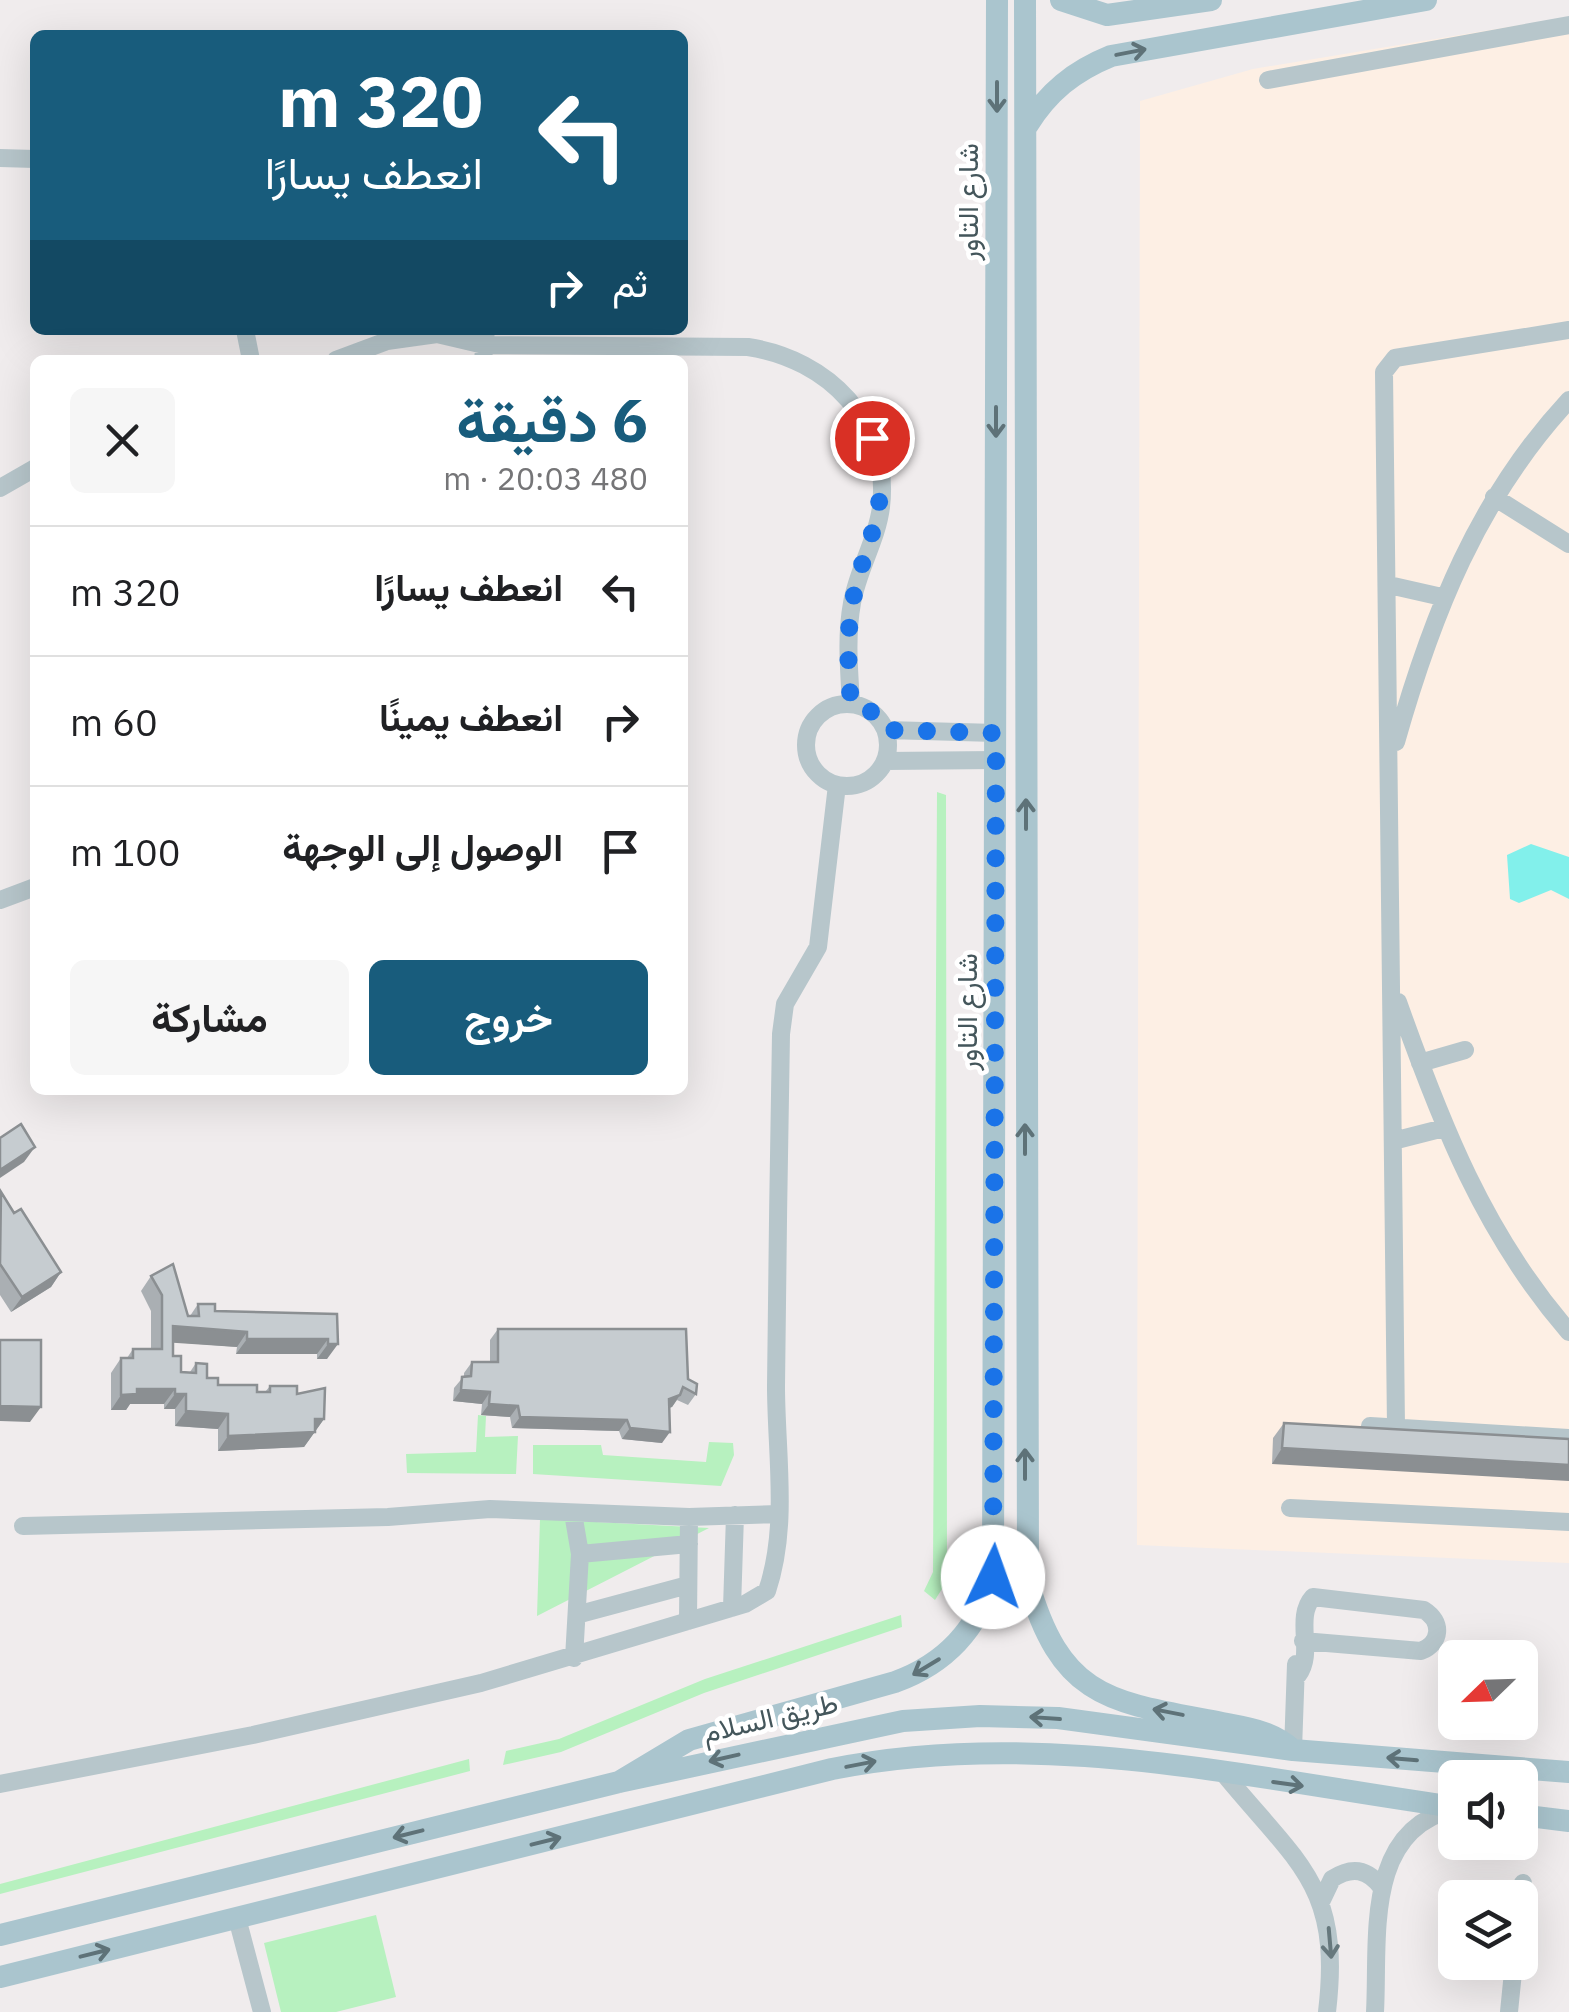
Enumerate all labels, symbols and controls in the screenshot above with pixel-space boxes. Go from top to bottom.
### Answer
one-way arrow [1114,42,1146,61]
text: 320 m [278,55,483,146]
icon: left [518,70,648,200]
one-way arrow [988,80,1006,113]
text: انعطف يسارًا [265,143,483,201]
street label: شارع التاور [949,143,987,262]
text: ثم [612,258,648,307]
icon: right [537,260,592,315]
text: 6 دقيقة [456,380,648,459]
button: close [70,388,175,493]
pin [830,396,915,481]
one-way arrow [986,406,1006,438]
icon: arrive [845,411,900,466]
text: 480 m · 20:03 [443,457,648,499]
text: انعطف يسارًا [374,562,563,611]
icon: left [593,564,648,619]
text: 320 m [70,567,181,616]
text: انعطف يمينًا [379,692,563,741]
icon: right [593,694,648,749]
text: 60 m [70,697,158,746]
one-way arrow [1016,799,1036,832]
text: الوصول إلى الوجهة [282,822,563,871]
icon: arrive [593,824,648,879]
text: 100 m [70,827,181,876]
street label: شارع التاور [948,953,986,1072]
button: مشاركة [70,960,349,1075]
button: خروج [369,960,648,1075]
one-way arrow [1016,1124,1034,1156]
one-way arrow [1016,1449,1034,1482]
position arrow [941,1525,1045,1629]
north arrow [1438,1640,1538,1740]
map controls [1438,1640,1538,1980]
one-way arrow [912,1657,941,1677]
street label: طريق السلام [699,1683,841,1751]
one-way arrow [1152,1702,1184,1721]
one-way arrow [1029,1708,1061,1727]
one-way arrow [1386,1749,1419,1768]
one-way arrow [709,1750,741,1768]
one-way arrow [845,1753,877,1772]
button: sound [1438,1760,1538,1860]
one-way arrow [1272,1775,1304,1793]
one-way arrow [393,1826,425,1844]
one-way arrow [529,1831,561,1849]
button: layers [1438,1880,1538,1980]
one-way arrow [1321,1926,1340,1958]
one-way arrow [79,1943,110,1962]

